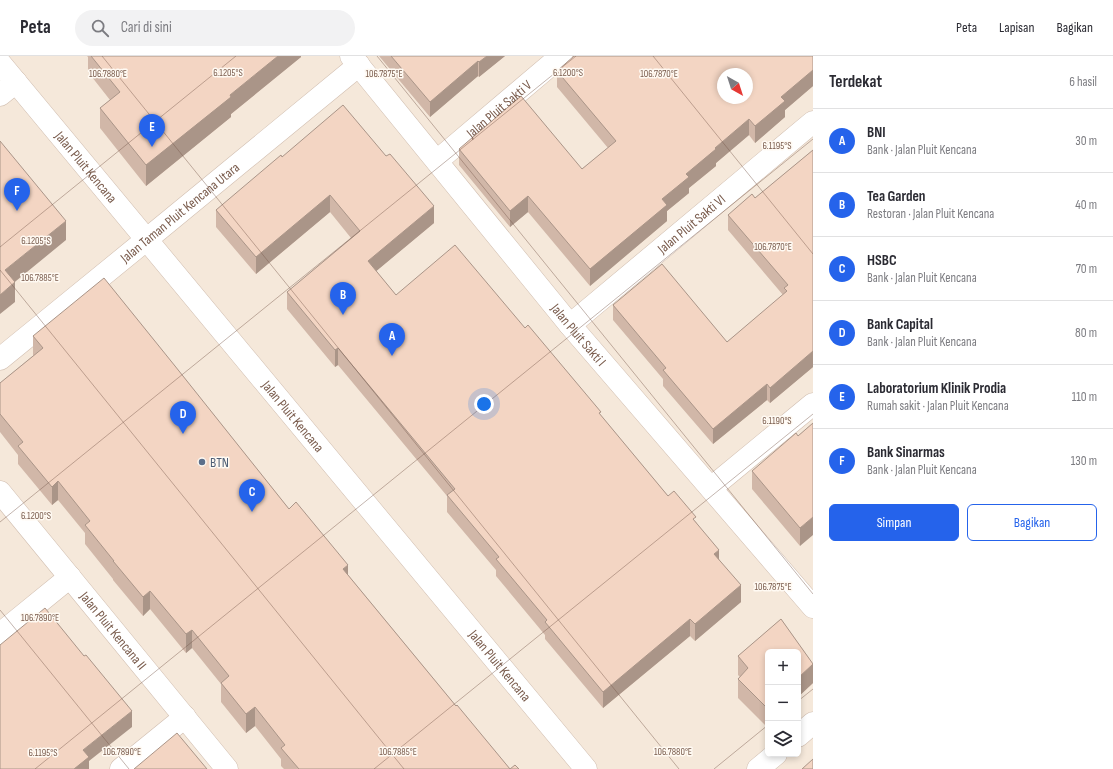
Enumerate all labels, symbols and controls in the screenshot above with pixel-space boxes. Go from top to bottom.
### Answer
search box [75,10,355,46]
text: Peta [20,16,51,39]
icon: search [89,17,111,39]
text: Cari di sini [121,18,172,37]
text: Peta [956,19,977,36]
text: Lapisan [999,19,1034,36]
text: Bagikan [1056,19,1093,36]
text: 6.1205°S [213,67,243,79]
text: 6.1200°S [553,67,583,79]
text: 106.7880°E [89,68,127,80]
text: 106.7875°E [365,68,403,80]
text: 106.7870°E [640,68,678,80]
north arrow [717,68,753,104]
text: Terdekat [829,72,882,92]
text: 6 hasil [1069,74,1097,90]
street label: Jalan Pluit Sakti V [462,76,536,142]
pin: E [139,114,165,147]
text: BNI [867,123,885,142]
street label: Jalan Pluit Kencana [51,127,120,206]
text: A [839,133,845,149]
text: 30 m [1075,133,1097,149]
text: 6.1195°S [763,140,791,152]
text: Bank · Jalan Pluit Kencana [867,142,977,158]
street label: Jalan Taman Pluit Kencana Utara [116,159,243,267]
pin: F [4,178,30,211]
text: Tea Garden [867,187,926,206]
street label: Jalan Pluit Sakti VI [653,191,729,258]
text: B [839,197,845,213]
text: 40 m [1075,197,1097,213]
text: Restoran · Jalan Pluit Kencana [867,206,994,222]
text: 6.1205°S [21,235,51,247]
text: 106.7870°E [754,241,792,253]
text: HSBC [867,251,897,270]
text: C [839,261,845,277]
text: 70 m [1076,261,1097,277]
text: Bank · Jalan Pluit Kencana [867,270,977,286]
text: 106.7885°E [21,272,59,284]
pin: B [330,282,356,315]
street label: Jalan Pluit Sakti I [546,300,610,370]
text: Bank Capital [867,315,933,334]
pin: A [379,323,405,356]
text: D [839,325,845,341]
text: 80 m [1075,325,1097,341]
text: Bank · Jalan Pluit Kencana [867,334,977,350]
street label: Jalan Pluit Kencana [258,376,327,456]
text: Laboratorium Klinik Prodia [867,379,1006,398]
text: E [839,389,845,405]
text: 110 m [1072,389,1097,405]
your location [474,394,494,414]
text: Rumah sakit · Jalan Pluit Kencana [867,398,1009,414]
pin: D [170,401,196,434]
text: 6.1190°S [762,415,792,427]
text: Bank Sinarmas [867,443,945,462]
text: F [839,453,845,469]
text: 130 m [1071,453,1097,469]
place label: BTN [210,454,229,471]
marker: BTN [197,457,207,467]
text: Bank · Jalan Pluit Kencana [867,462,977,478]
pin: C [239,479,265,512]
button: Simpan [829,504,959,541]
button: Bagikan [967,504,1097,541]
text: 6.1200°S [21,510,51,522]
text: 106.7875°E [754,581,792,593]
street label: Jalan Pluit Kencana II [75,588,150,673]
text: 106.7890°E [21,612,59,624]
street label: Jalan Pluit Kencana [464,626,534,705]
map controls [765,649,801,757]
button: + [765,649,801,685]
button: − [765,685,801,721]
button: layers [765,721,801,757]
text: 106.7890°E [103,746,141,758]
text: 106.7885°E [379,746,417,758]
text: 106.7880°E [654,746,692,758]
text: 6.1195°S [29,747,57,759]

